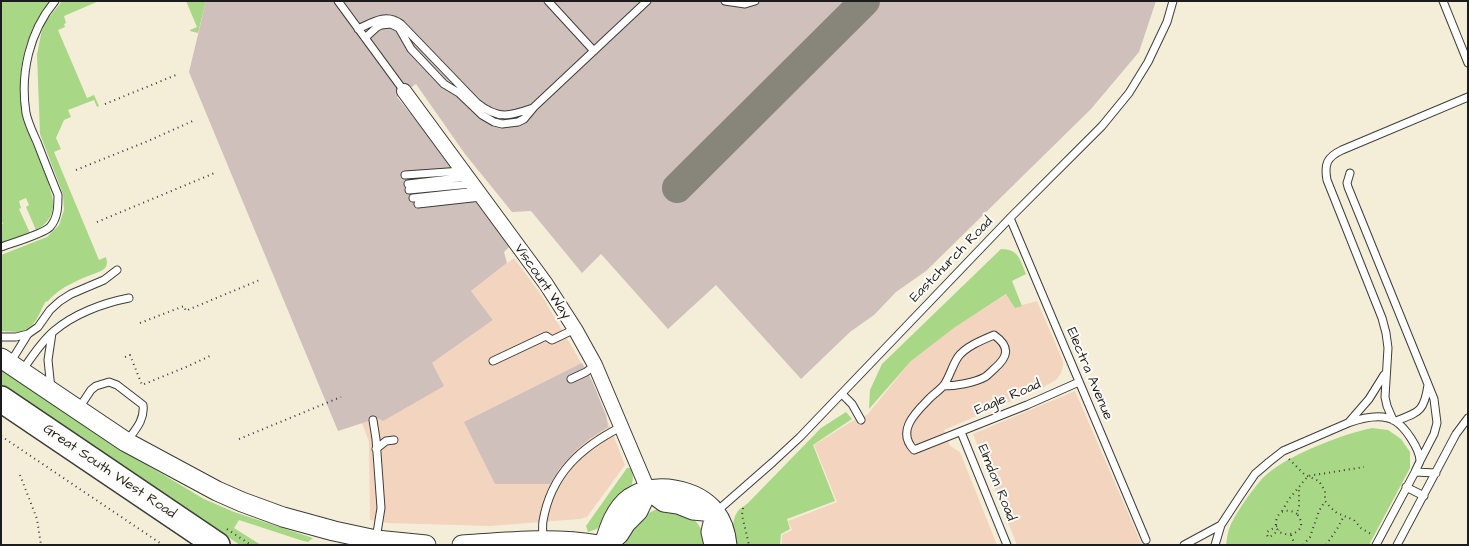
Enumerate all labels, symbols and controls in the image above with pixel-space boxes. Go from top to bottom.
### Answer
street label: Eastchurch Road [907,214,997,306]
street label: Viscount Way [510,241,574,323]
street label: Electra Avenue [1062,325,1116,423]
street label: Eagle Road [972,377,1044,419]
street label: Great South West Road [39,421,179,523]
street label: Elmdon Road [973,442,1019,524]

